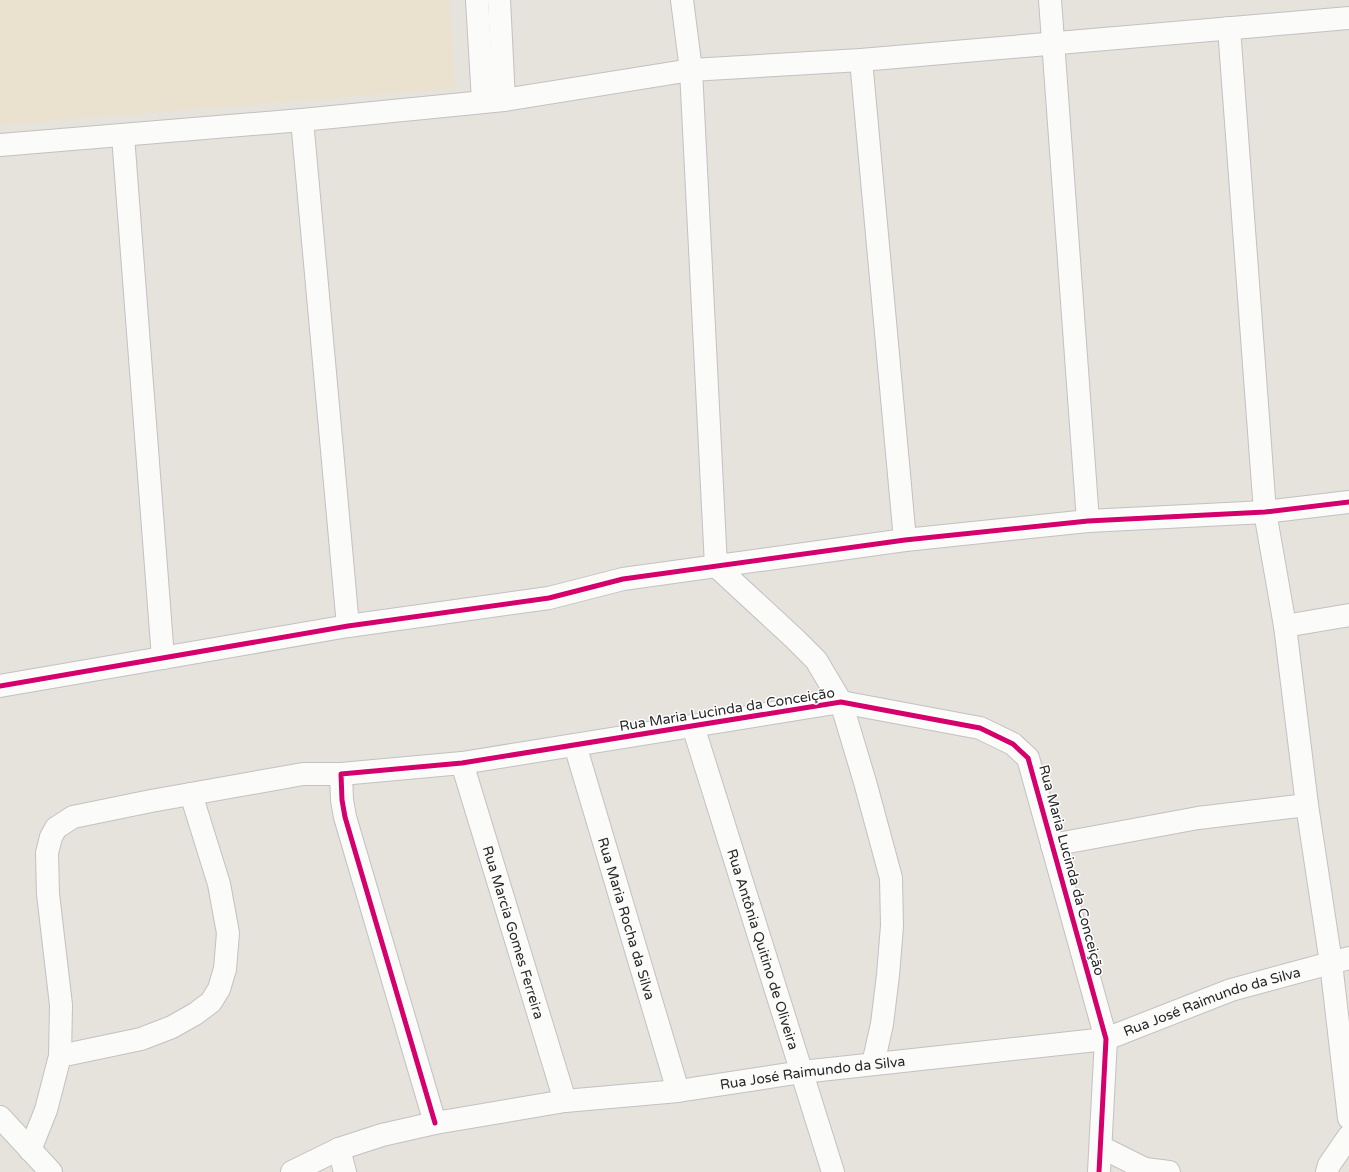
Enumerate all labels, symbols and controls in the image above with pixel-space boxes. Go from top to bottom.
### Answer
street label: Rua Maria Lucinda da Conceição [618,684,836,735]
street label: Rua Maria Lucinda da Conceição [1035,763,1108,977]
street label: Rua Maria Rocha da Silva [594,835,658,1002]
street label: Rua Marcia Gomes Ferreira [479,844,548,1021]
street label: Rua Antônia Quitino de Oliveira [723,847,802,1052]
street label: Rua José Raimundo da Silva [1121,964,1303,1040]
street label: Rua José Raimundo da Silva [719,1053,906,1093]

